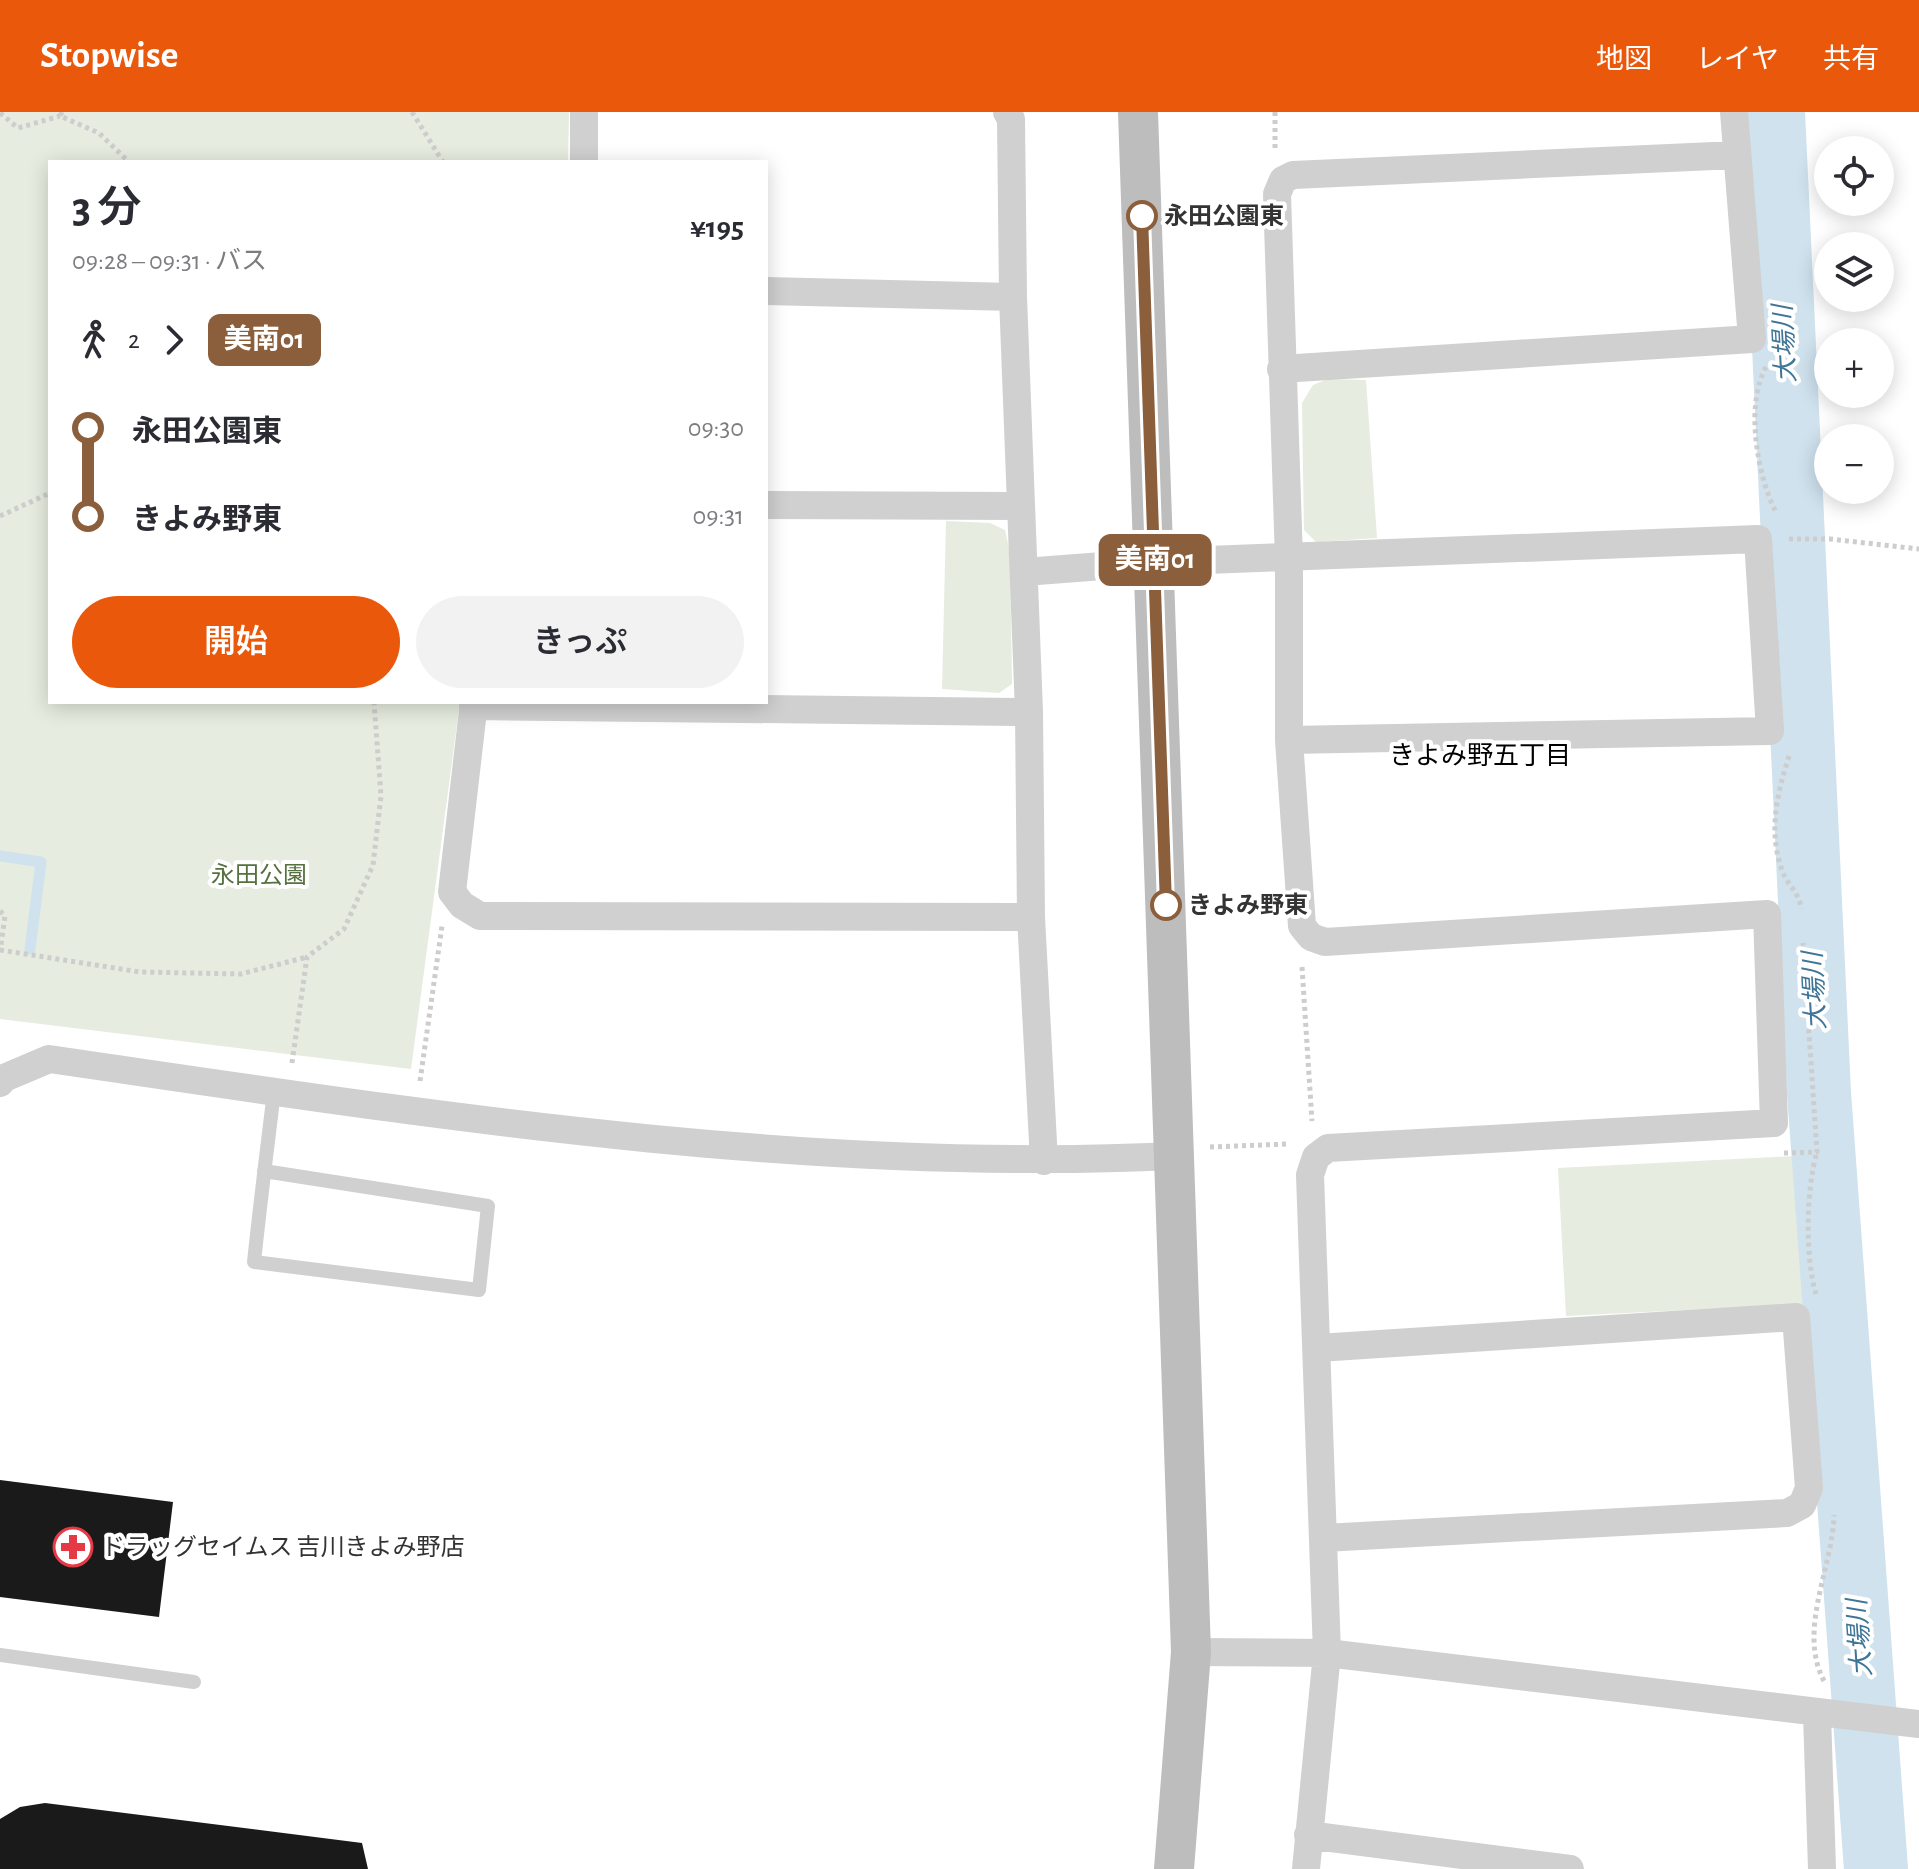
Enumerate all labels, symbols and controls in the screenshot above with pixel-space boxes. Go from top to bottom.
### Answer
text: Stopwise [40,37,178,75]
text: 地図 [1596,46,1652,74]
text: レイヤ [1696,46,1779,74]
text: 共有 [1823,46,1879,74]
map controls [1814,136,1894,504]
button: locate [1814,136,1894,216]
text: 3 分 [72,187,142,231]
marker: 永田公園東 [1127,201,1157,231]
place label: 永田公園東 [1164,203,1284,229]
text: ¥195 [690,213,744,243]
button: layers [1814,232,1894,312]
text: 09:28 – 09:31 · バス [72,248,267,274]
water label: 大場川 [1769,301,1800,384]
icon: walk [72,318,116,362]
icon: forward [152,318,196,362]
text: 美南01 [224,326,305,354]
text: 2 [128,327,140,353]
button: + [1814,328,1894,408]
text: 09:30 [688,415,744,441]
text: 永田公園東 [132,417,282,447]
button: − [1814,424,1894,504]
text: 09:31 [692,503,744,529]
text: きよみ野東 [132,505,282,535]
line badge: 美南01 [1099,534,1211,586]
text: 美南01 [1115,546,1195,574]
button: 開始 [72,596,400,688]
button: きっぷ [416,596,744,688]
district label: きよみ野五丁目 [1389,743,1571,769]
park label: 永田公園 [211,863,307,888]
marker: きよみ野東 [1151,890,1181,920]
place label: きよみ野東 [1188,892,1308,918]
water label: 大場川 [1799,948,1830,1031]
pharmacy icon: ドラッグセイムス 吉川きよみ野店 [52,1526,94,1568]
place label: ドラッグセイムス 吉川きよみ野店 [101,1534,464,1560]
water label: 大場川 [1843,1595,1876,1678]

